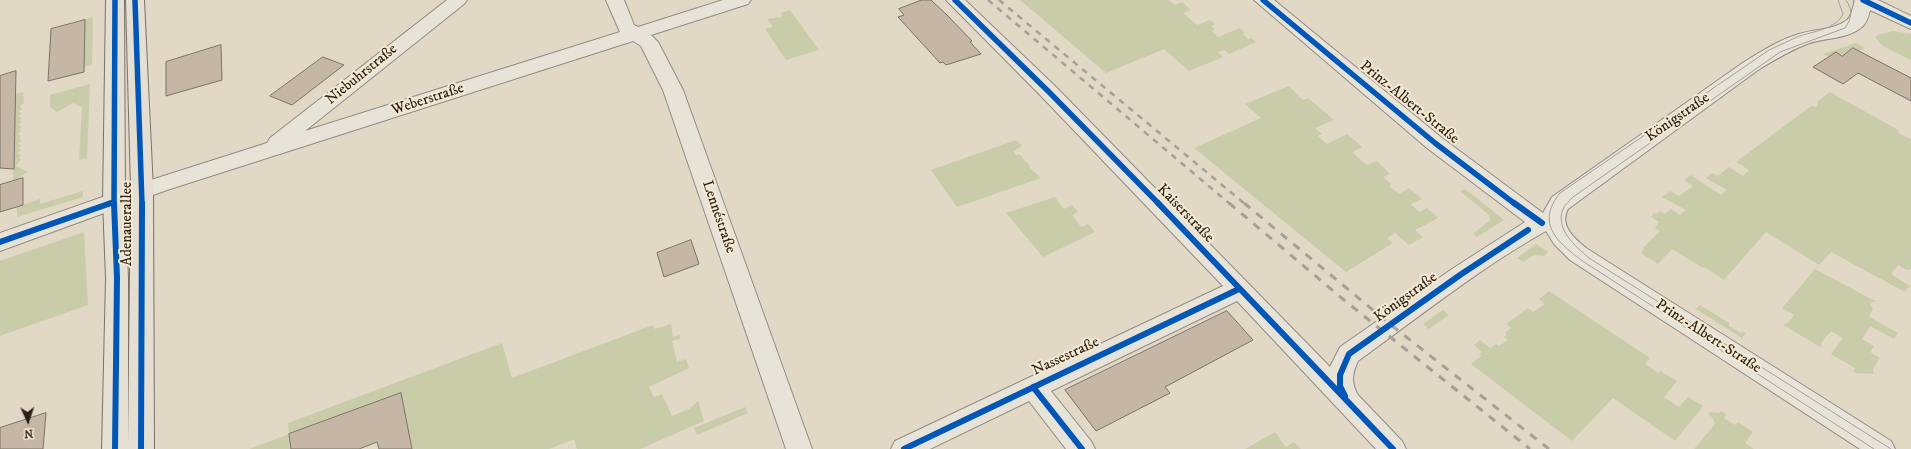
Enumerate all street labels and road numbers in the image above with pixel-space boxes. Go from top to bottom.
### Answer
street label: Niebuhrstraße [323,41,401,109]
street label: Prinz-Albert-Straße [1356,58,1462,148]
street label: Weberstraße [390,80,466,120]
street label: Königstraße [1643,89,1713,147]
street label: Lennéstraße [697,178,739,256]
street label: Kaiserstraße [1153,181,1217,247]
street label: Adenauerallee [119,182,137,266]
street label: Königstraße [1371,269,1441,327]
street label: Prinz-Albert-Straße [1652,296,1764,378]
street label: Nassestraße [1030,334,1102,380]

